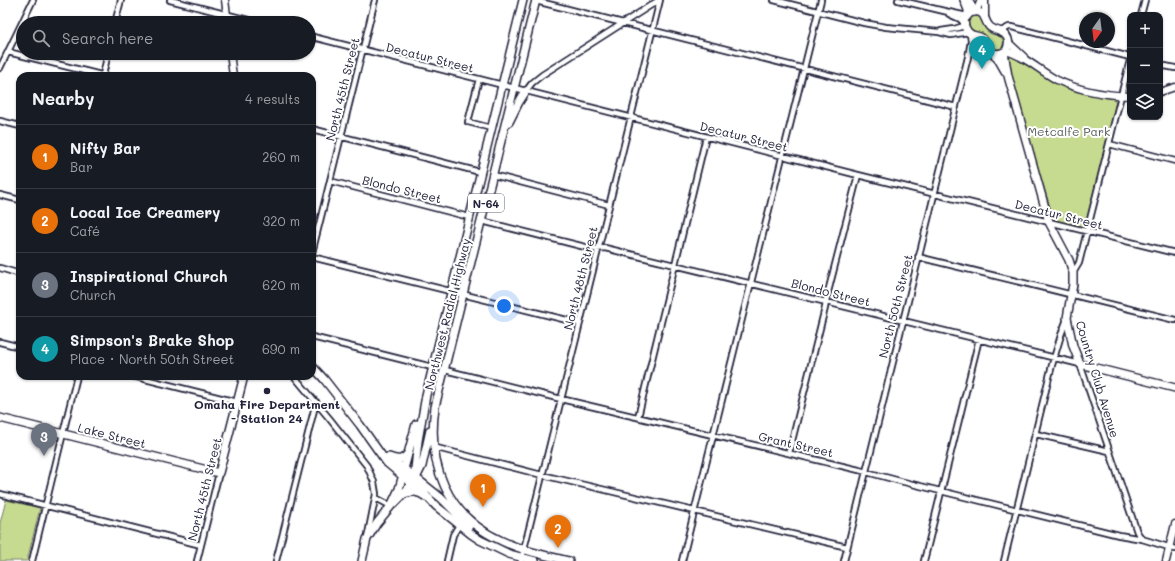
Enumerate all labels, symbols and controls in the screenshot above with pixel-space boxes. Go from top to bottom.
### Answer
north arrow [1079,12,1115,48]
map controls [1127,12,1163,120]
button: + [1127,12,1163,48]
search box [16,16,316,60]
icon: search [30,27,52,49]
text: Search here [62,28,153,48]
street label: North 45th Street [321,36,363,142]
pin: 4 [969,36,995,69]
street label: Decatur Street [384,38,476,76]
button: − [1127,48,1163,84]
button: layers [1127,84,1163,120]
text: Nearby [32,87,94,109]
text: 4 results [245,90,300,107]
street label: Decatur Street [698,117,790,155]
park label: Metcalfe Park [1028,123,1110,139]
text: Nifty Bar [70,138,140,158]
text: 1 [42,148,48,165]
text: 260 m [262,148,300,165]
text: Bar [70,158,93,175]
street label: Blondo Street [361,171,443,207]
road number: N-64 [468,194,504,212]
street label: Decatur Street [1013,195,1105,233]
text: Local Ice Creamery [70,202,220,222]
text: 2 [41,212,49,229]
text: 320 m [263,212,300,229]
text: Café [70,222,100,239]
street label: North 48th Street [559,225,601,331]
street label: Northwest Radial Highway [420,237,474,391]
street label: North 50th Street [874,252,916,360]
text: Inspirational Church [70,266,227,286]
street label: Blondo Street [790,274,872,310]
text: 3 [41,276,49,293]
text: 620 m [262,276,300,293]
text: Church [70,286,115,303]
your location [494,296,514,316]
street label: Country Club Avenue [1073,319,1123,439]
text: Simpson's Brake Shop [70,330,234,350]
text: 4 [41,340,49,357]
text: 690 m [262,340,300,357]
text: Place · North 50th Street [70,350,234,367]
marker: Omaha Fire Department - Station 24 [262,386,272,396]
place label: Omaha Fire Department - Station 24 [194,396,340,426]
street label: Lake Street [76,419,148,451]
pin: 3 [31,423,57,456]
street label: Grant Street [757,428,835,460]
street label: North 45th Street [183,436,225,542]
pin: 1 [470,474,496,507]
pin: 2 [545,515,571,548]

